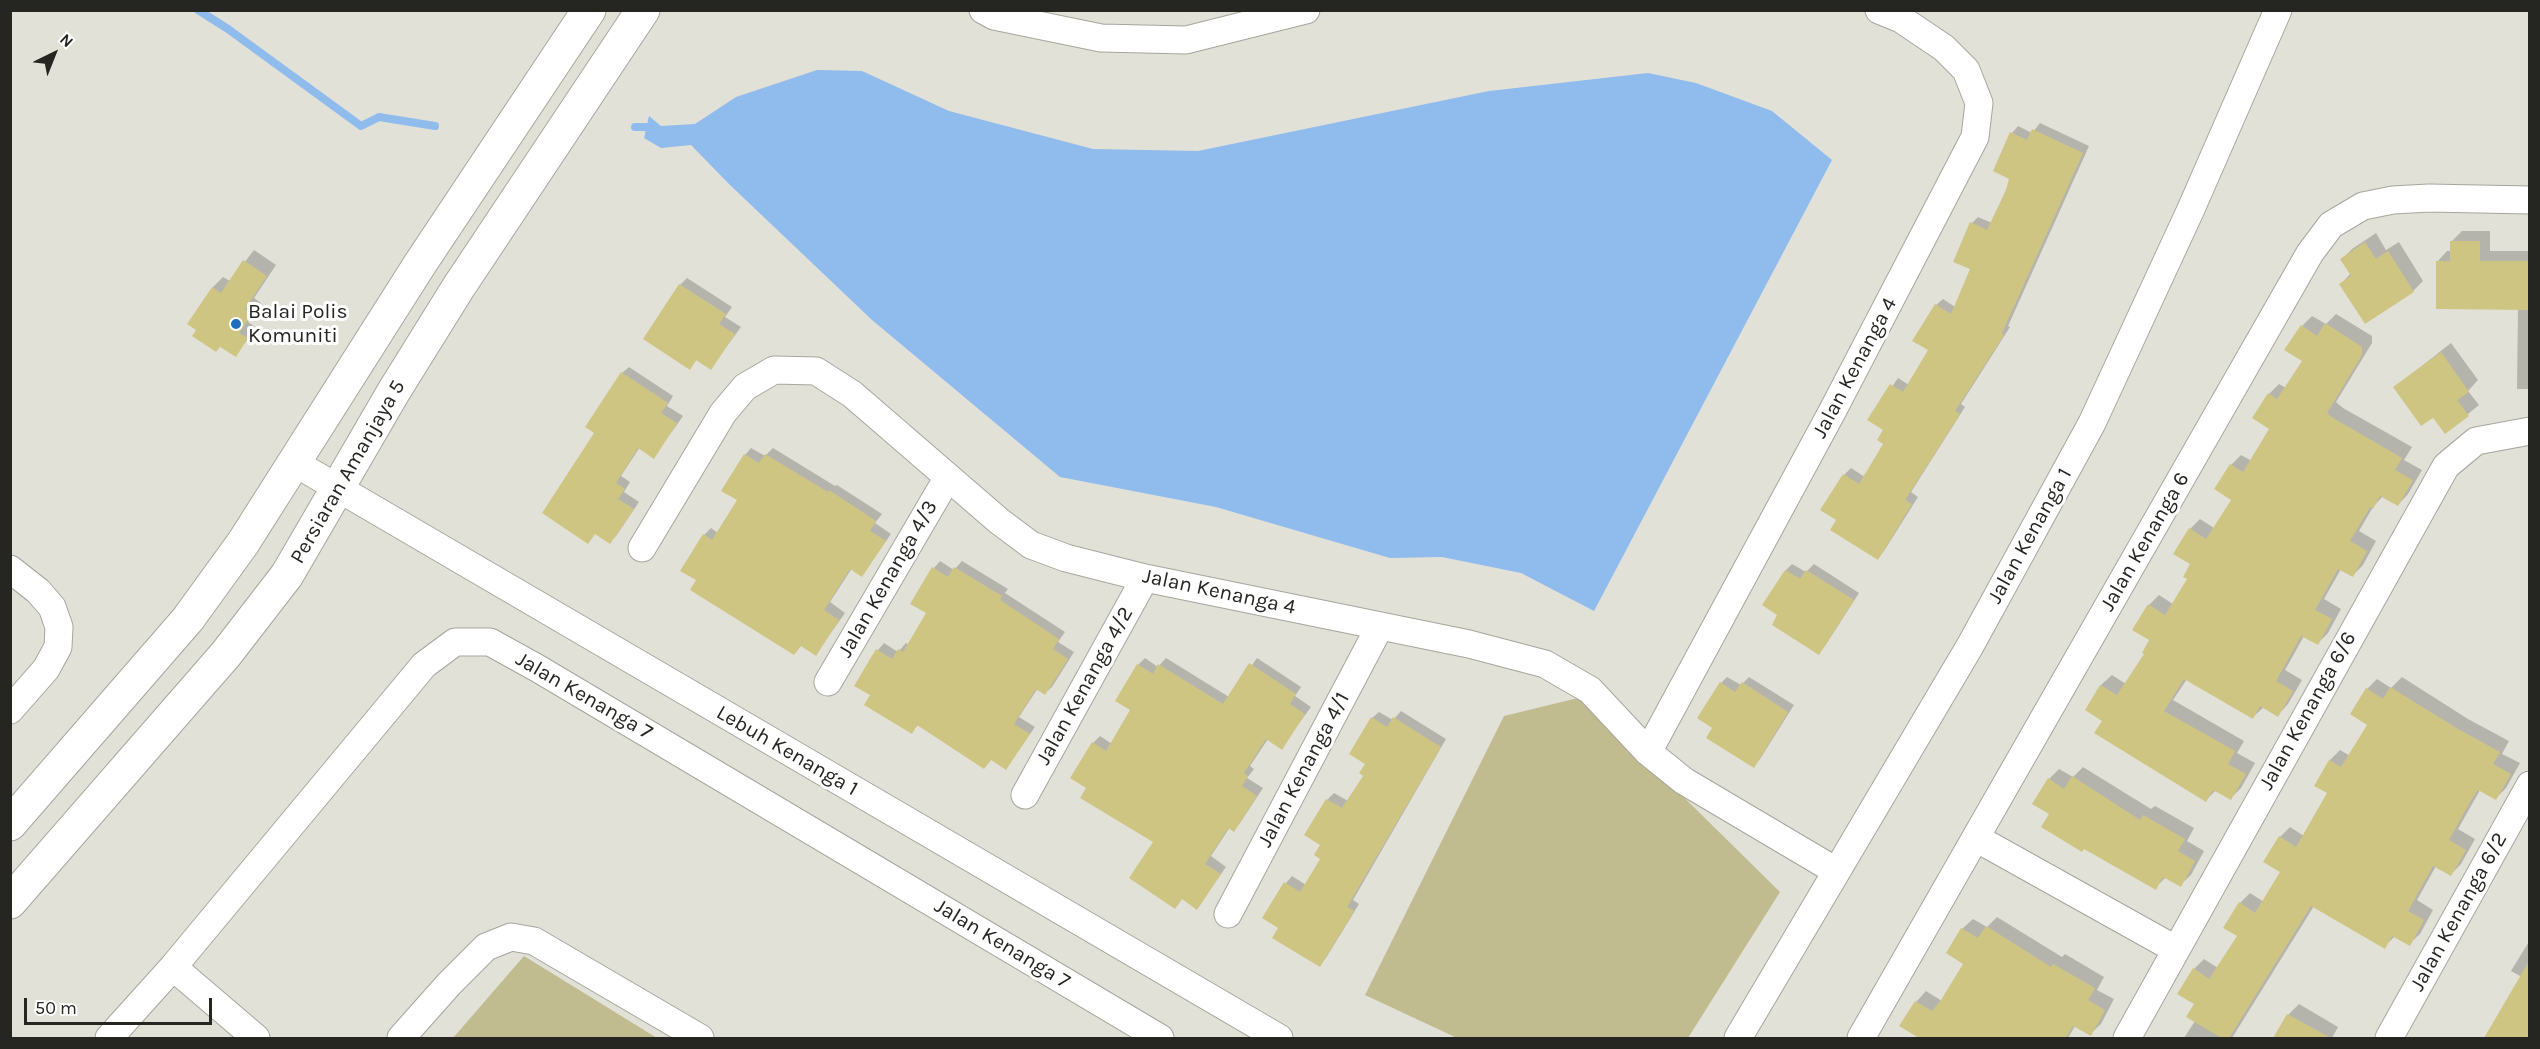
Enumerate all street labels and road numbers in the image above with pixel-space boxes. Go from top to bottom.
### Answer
street label: Jalan Kenanga 4 [1807,293,1903,443]
street label: Persiaran Amanjaya 5 [285,376,411,568]
street label: Jalan Kenanga 1 [1982,464,2078,608]
street label: Jalan Kenanga 6 [2095,468,2195,616]
street label: Jalan Kenanga 4/3 [833,496,943,662]
street label: Jalan Kenanga 4 [1140,563,1298,621]
street label: Jalan Kenanga 4/2 [1031,603,1139,769]
street label: Jalan Kenanga 6/6 [2254,627,2362,795]
street label: Jalan Kenanga 7 [511,647,657,745]
street label: Jalan Kenanga 4/1 [1253,688,1355,852]
street label: Lebuh Kenanga 1 [712,700,862,802]
street label: Jalan Kenanga 6/2 [2405,828,2513,996]
street label: Jalan Kenanga 7 [930,894,1074,994]

